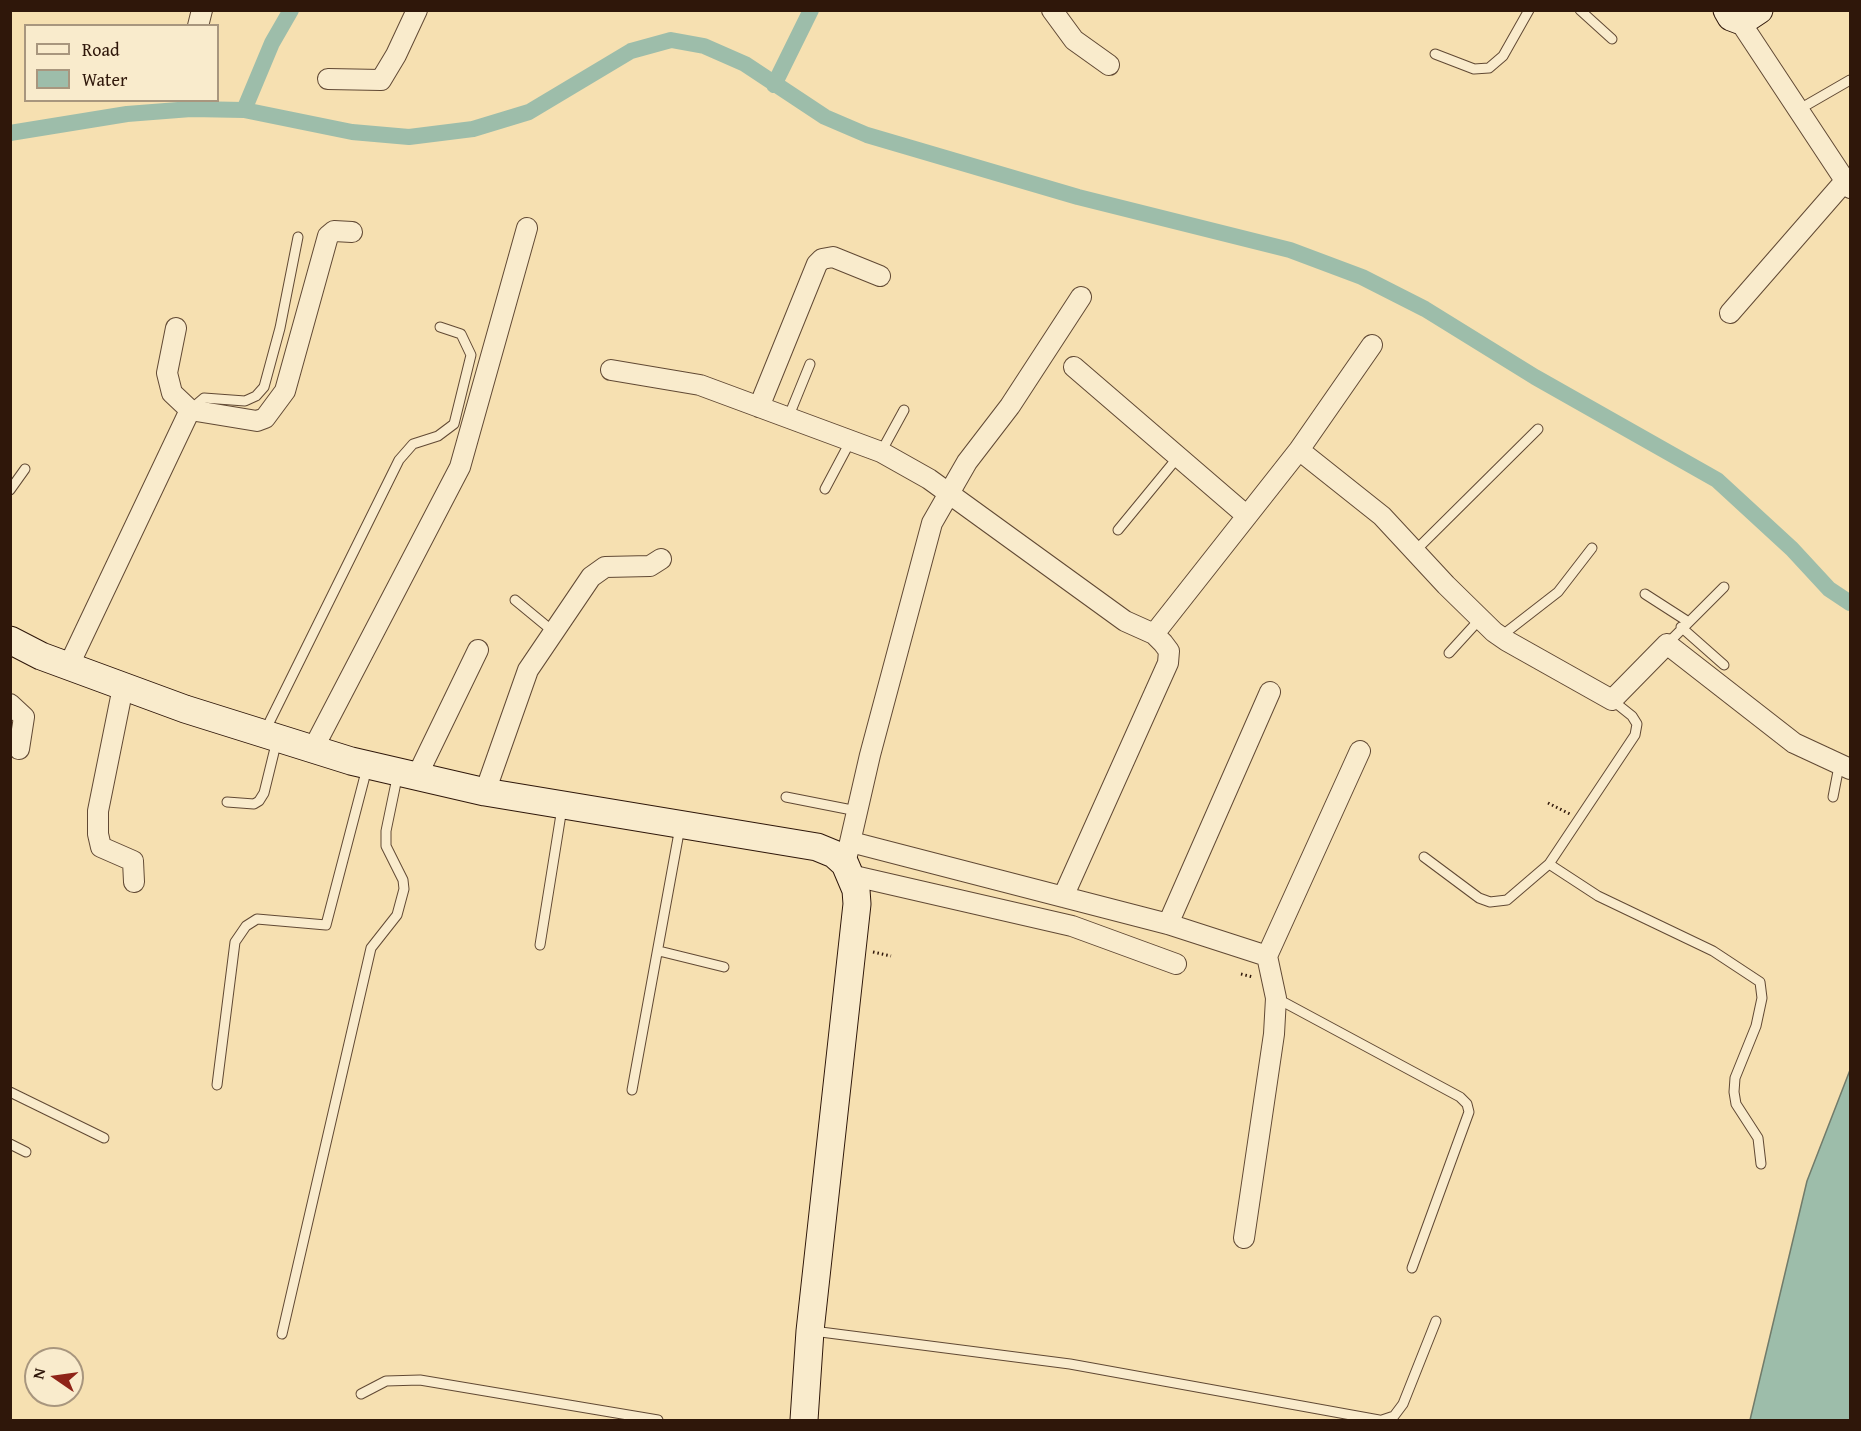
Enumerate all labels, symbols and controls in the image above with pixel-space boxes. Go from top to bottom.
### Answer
legend [24,24,219,102]
text: Road [82,36,120,63]
text: Water [82,66,127,93]
north arrow [24,1347,84,1407]
text: N [26,1365,51,1381]

